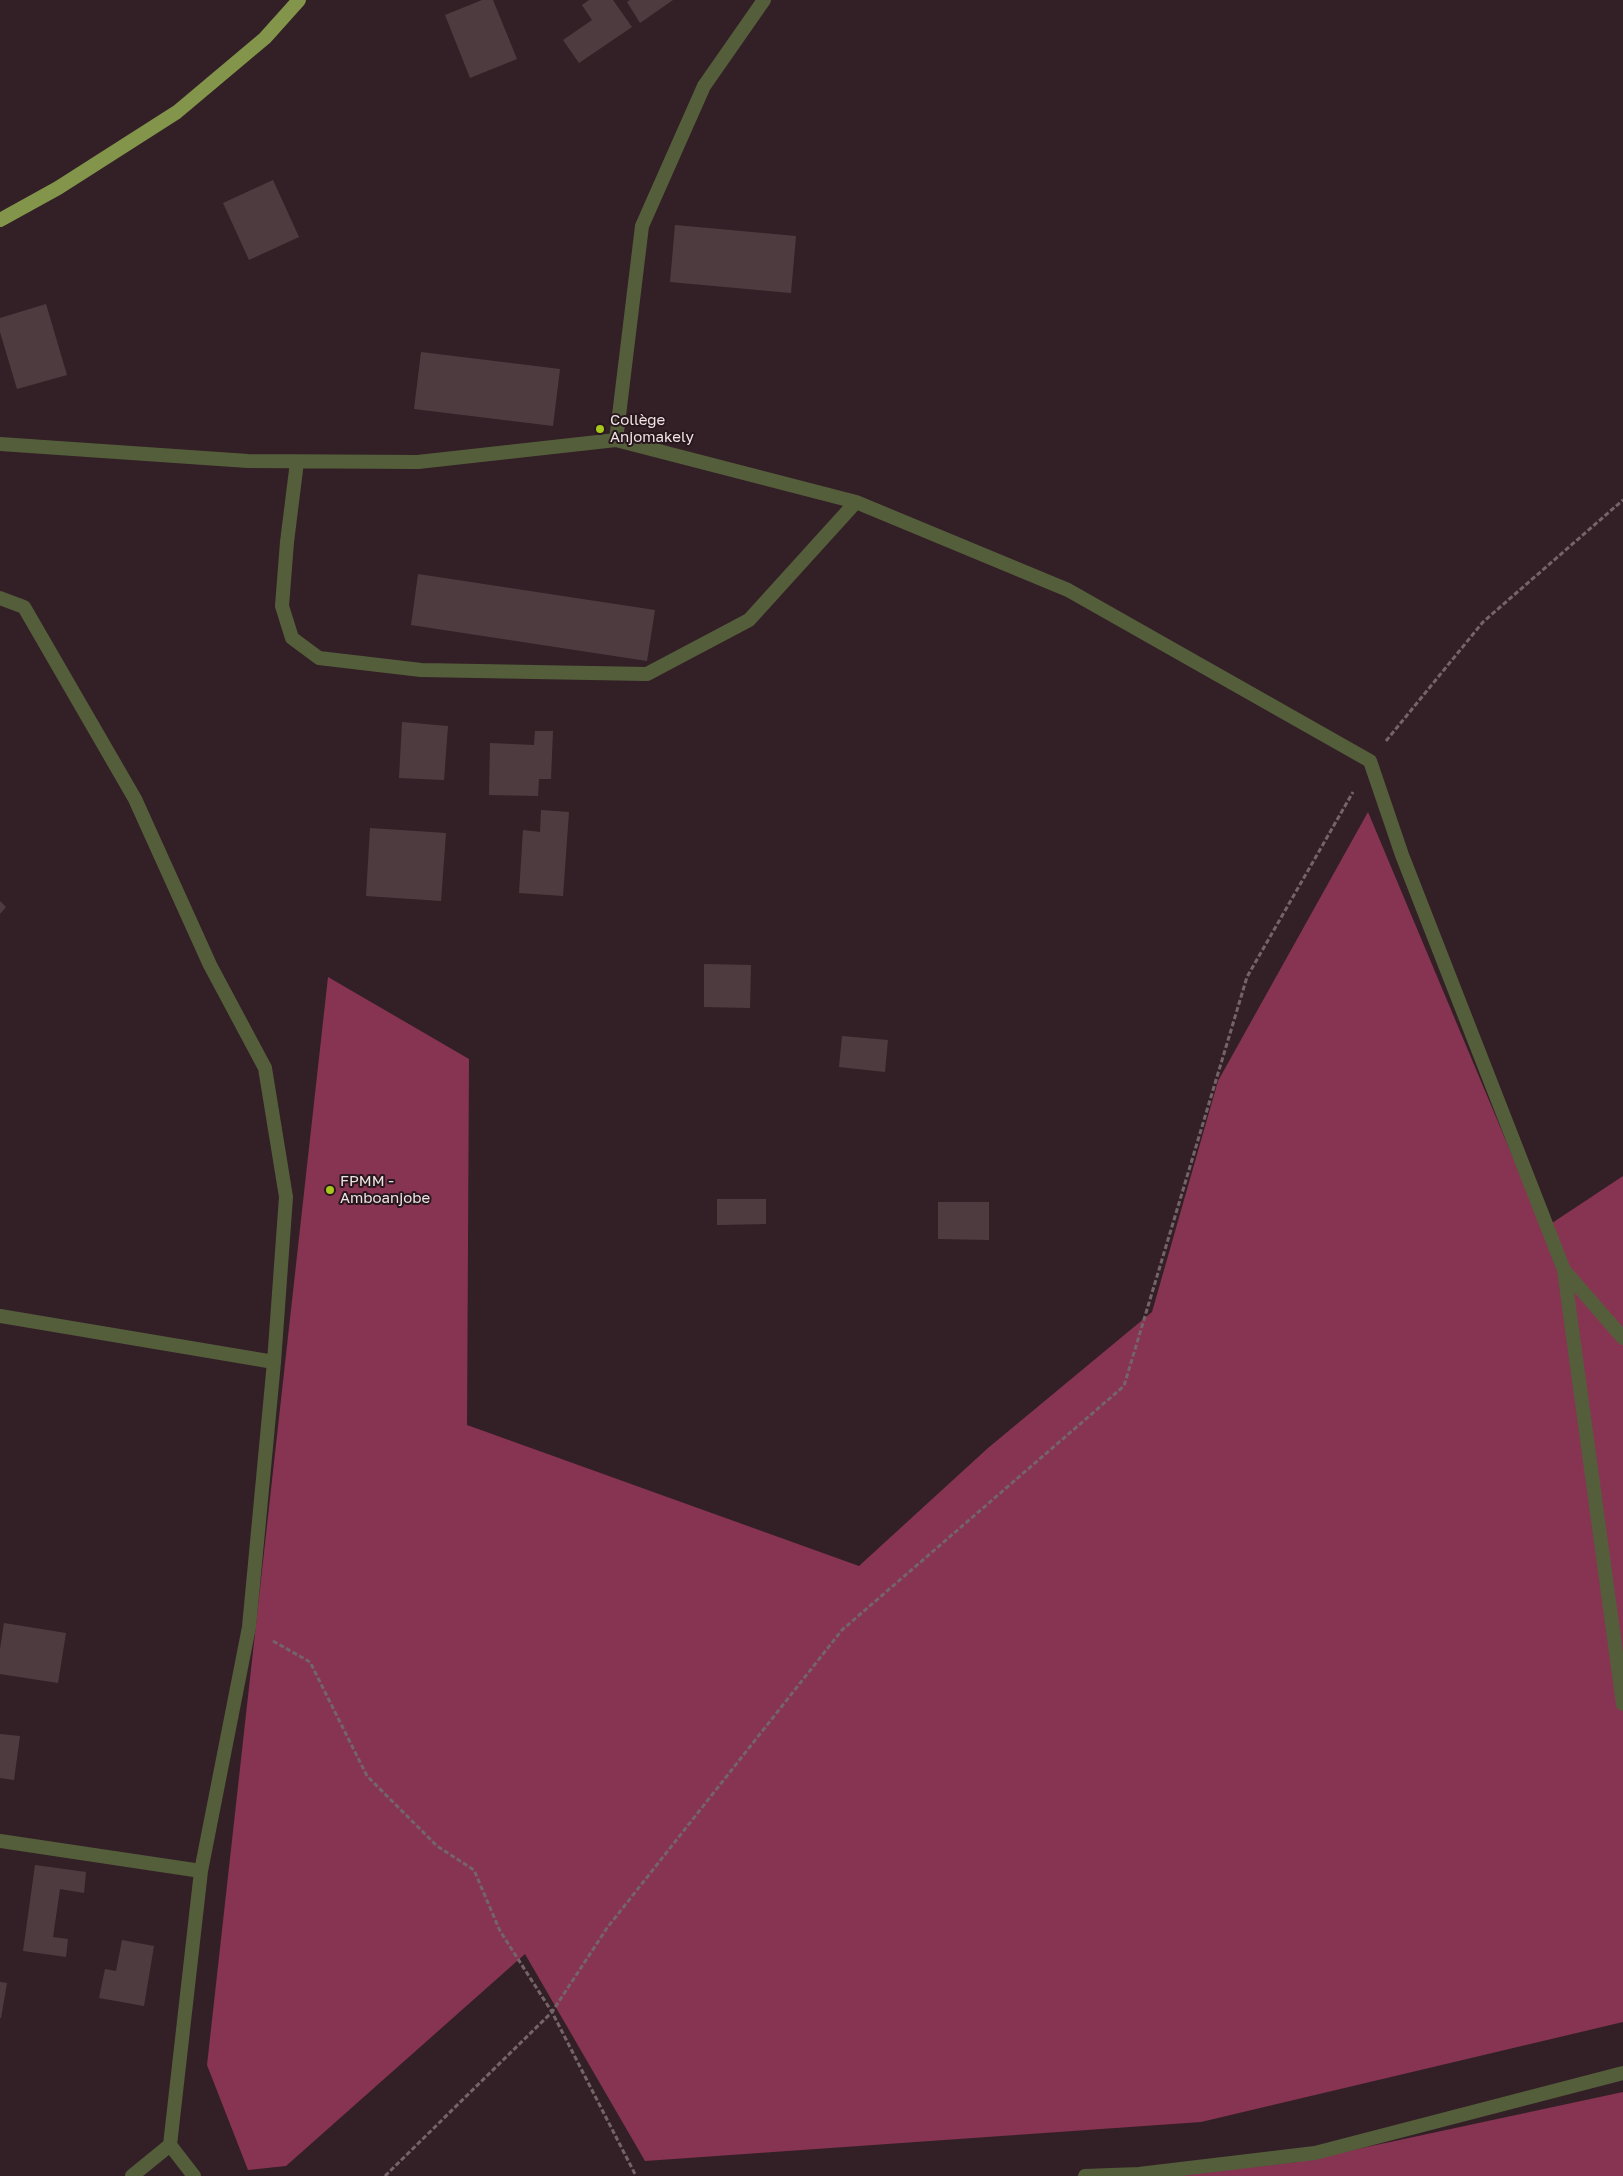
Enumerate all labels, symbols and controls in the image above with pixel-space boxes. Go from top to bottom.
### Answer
place label: Collège Anjomakely [610,411,694,446]
marker: Collège Anjomakely [594,423,606,435]
place label: FPMM - Amboanjobe [340,1172,430,1207]
marker: FPMM - Amboanjobe [324,1184,336,1196]

